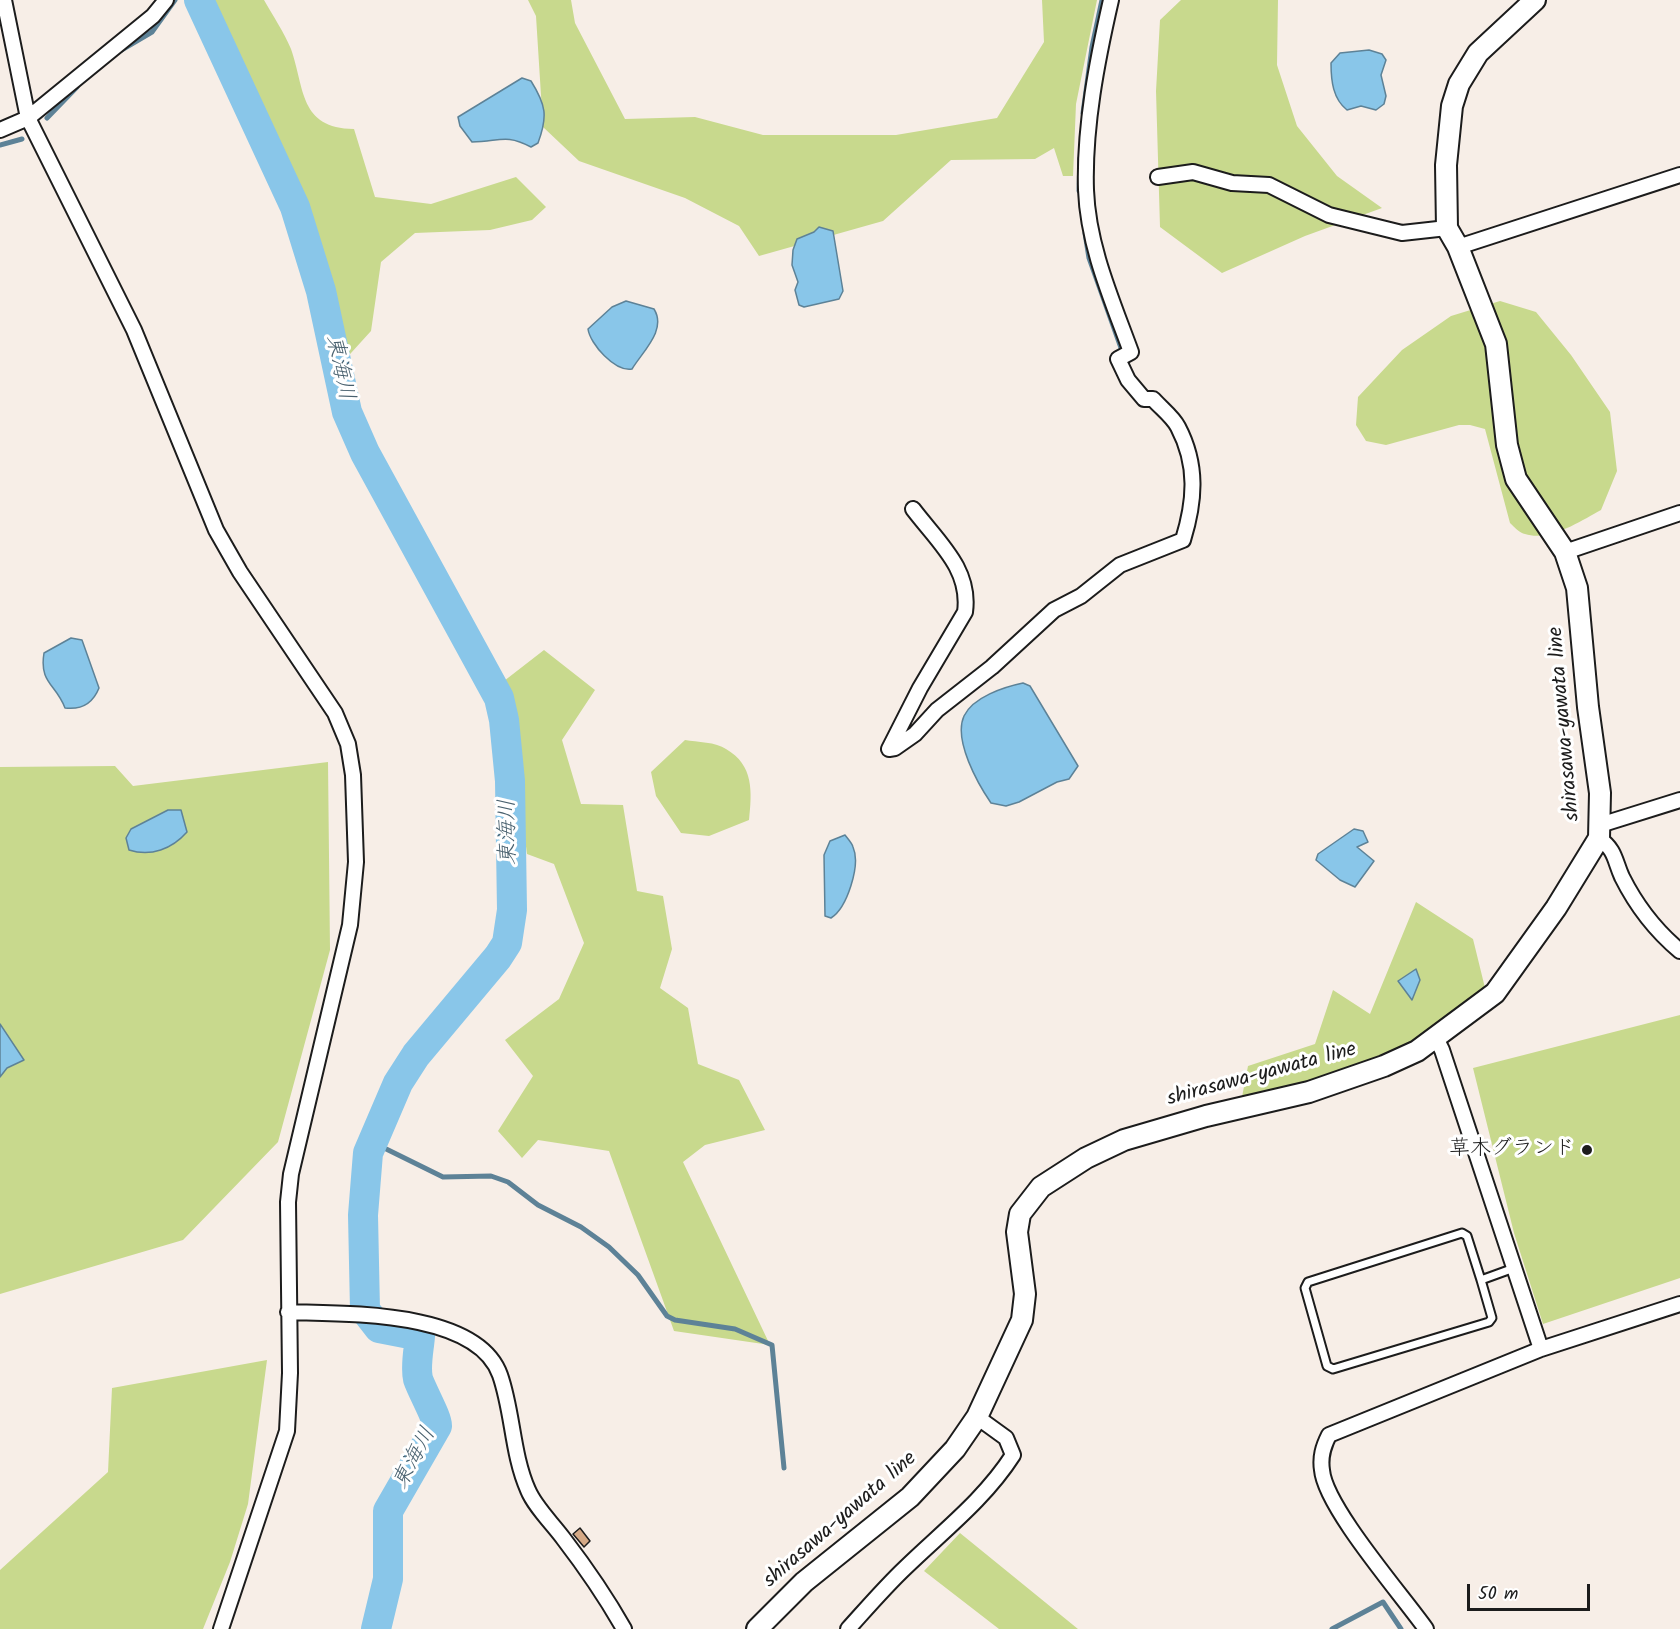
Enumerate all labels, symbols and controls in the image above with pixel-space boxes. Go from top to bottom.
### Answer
water label: 東海川 [318,333,358,403]
street label: shirasawa-yawata line [1545,626,1587,822]
water label: 東海川 [496,799,524,865]
street label: shirasawa-yawata line [1164,1039,1360,1113]
place label: 草木グランド [1449,1137,1575,1163]
marker: 草木グランド [1580,1143,1594,1157]
water label: 東海川 [389,1424,443,1494]
street label: shirasawa-yawata line [759,1447,923,1595]
scale bar [1470,1572,1593,1610]
text: 50 m [1478,1580,1518,1609]

